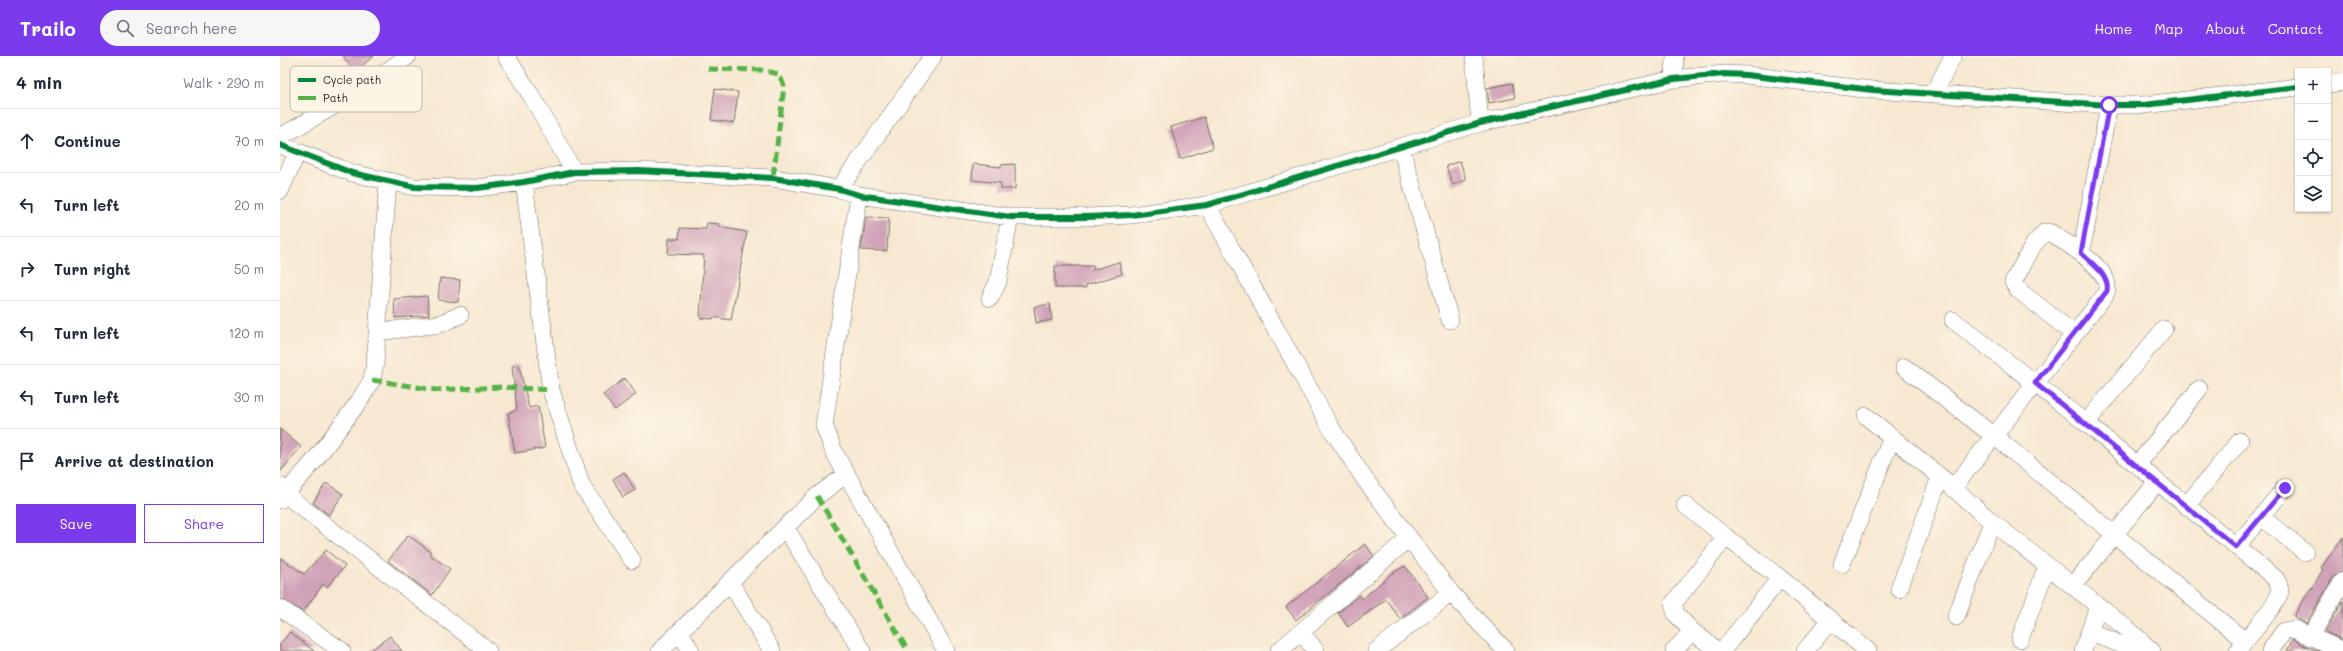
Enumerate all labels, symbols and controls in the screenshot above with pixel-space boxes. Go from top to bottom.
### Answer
search box [100,10,380,46]
text: Trailo [20,16,76,41]
icon: search [114,17,136,39]
text: Search here [146,18,237,38]
text: Home [2094,19,2132,38]
text: Map [2154,19,2183,38]
text: About [2205,19,2246,38]
text: Contact [2268,19,2323,38]
legend [290,66,422,112]
map controls [2295,68,2331,212]
button: + [2295,68,2331,104]
text: 4 min [16,71,62,93]
text: Cycle path [323,72,381,87]
text: Walk · 290 m [183,74,264,91]
text: Path [323,90,348,105]
route start [2100,96,2118,114]
button: − [2295,104,2331,140]
icon: ahead [16,130,38,152]
text: Continue [54,131,121,151]
text: 70 m [234,132,264,149]
button: locate [2295,140,2331,176]
button: layers [2295,176,2331,212]
icon: left [16,194,38,216]
text: Turn left [54,195,119,215]
text: 20 m [234,196,264,213]
icon: right [16,258,38,280]
text: Turn right [54,259,131,279]
text: 50 m [234,260,264,277]
icon: left [16,322,38,344]
text: Turn left [54,323,119,343]
text: 120 m [228,324,264,341]
icon: left [16,386,38,408]
text: Turn left [54,387,119,407]
text: 30 m [234,388,264,405]
icon: arrive [16,450,38,472]
text: Arrive at destination [54,451,214,471]
route end [2276,479,2294,497]
button: Save [16,504,136,543]
button: Share [144,504,264,543]

